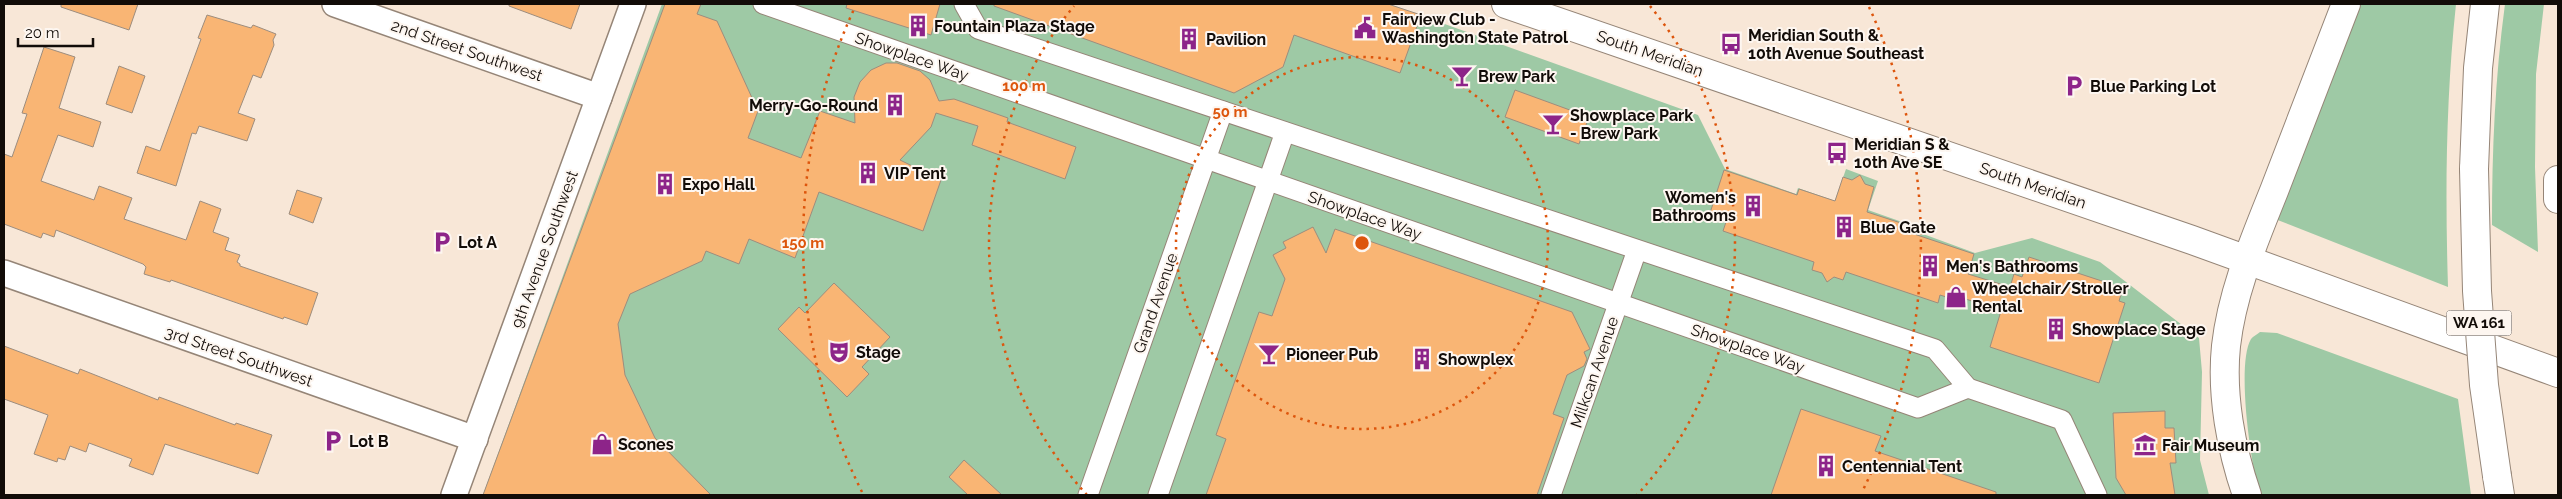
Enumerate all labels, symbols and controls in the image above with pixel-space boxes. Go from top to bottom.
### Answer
place label: Fairview Club - Washington State Patrol [1382,10,1569,47]
building icon: Fountain Plaza Stage [905,13,931,39]
scale bar [18,15,92,47]
public building icon: Fairview Club - Washington State Patrol [1352,15,1378,41]
street label: 2nd Street Southwest [389,16,545,85]
place label: Fountain Plaza Stage [934,17,1095,36]
text: 20 m [25,24,60,42]
building icon: Pavilion [1176,26,1202,52]
street label: South Meridian [1594,26,1706,81]
place label: Meridian South & 10th Avenue Southeast [1748,26,1924,63]
street label: Showplace Way [853,28,971,85]
place label: Pavilion [1206,30,1266,49]
bus stop icon: Meridian South & 10th Avenue Southeast [1718,31,1744,57]
bar icon: Brew Park [1449,63,1475,89]
place label: Brew Park [1478,67,1555,86]
parking icon: Blue Parking Lot [2061,73,2087,99]
text: 100 m [1002,77,1046,95]
place label: Blue Parking Lot [2090,77,2216,96]
building icon: Merry-Go-Round [882,92,908,118]
place label: Merry-Go-Round [749,96,878,115]
text: 50 m [1212,103,1248,121]
place label: Showplace Park - Brew Park [1570,106,1693,143]
bar icon: Showplace Park - Brew Park [1540,111,1566,137]
place label: Meridian S & 10th Ave SE [1854,135,1950,172]
bus stop icon: Meridian S & 10th Ave SE [1824,140,1850,166]
street label: South Meridian [1977,158,2089,213]
building icon: VIP Tent [855,160,881,186]
place label: VIP Tent [884,164,946,183]
street label: 9th Avenue Southwest [507,167,582,331]
building icon: Expo Hall [652,171,678,197]
place label: Expo Hall [682,175,756,194]
street label: Showplace Way [1306,187,1424,244]
place label: Women's Bathrooms [1652,188,1736,225]
building icon: Women's Bathrooms [1740,193,1766,219]
building icon: Blue Gate [1831,214,1857,240]
place label: Blue Gate [1860,218,1936,237]
parking icon: Lot A [429,229,455,255]
place label: Lot A [458,233,497,252]
text: 150 m [782,234,824,252]
centre of rings [1353,234,1371,252]
street label: Grand Avenue [1129,251,1182,356]
building icon: Men's Bathrooms [1917,253,1943,279]
place label: Men's Bathrooms [1946,257,2078,276]
place label: Wheelchair/Stroller Rental [1972,279,2129,316]
shop icon: Wheelchair/Stroller Rental [1943,284,1969,310]
road number: WA 161 [2446,310,2512,336]
street label: Milkcan Avenue [1567,314,1622,430]
building icon: Showplace Stage [2043,316,2069,342]
street label: Showplace Way [1689,320,1807,377]
place label: Showplace Stage [2072,320,2206,339]
street label: 3rd Street Southwest [163,322,316,391]
theatre icon: Stage [826,339,852,365]
bar icon: Pioneer Pub [1256,341,1282,367]
place label: Stage [856,343,901,362]
place label: Pioneer Pub [1286,345,1378,364]
building icon: Showplex [1409,346,1435,372]
place label: Showplex [1438,350,1514,369]
parking icon: Lot B [320,428,346,454]
shop icon: Scones [589,431,615,457]
place label: Lot B [349,432,389,451]
museum icon: Fair Museum [2132,432,2158,458]
place label: Scones [618,435,674,454]
place label: Fair Museum [2162,436,2259,455]
building icon: Centennial Tent [1813,453,1839,479]
place label: Centennial Tent [1842,457,1962,476]

